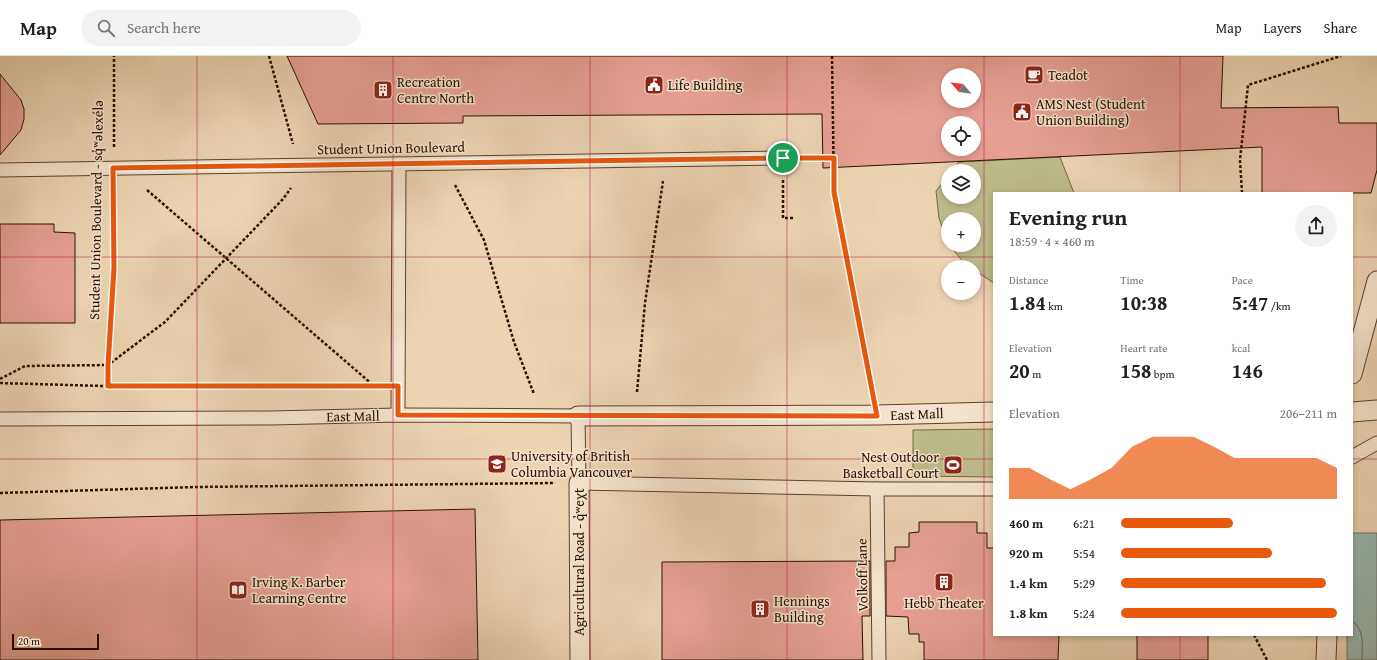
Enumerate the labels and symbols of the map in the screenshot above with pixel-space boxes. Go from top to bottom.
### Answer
cafe icon: Teadot [1023,64,1045,86]
place label: Teadot [1048,65,1088,85]
north arrow [941,68,981,108]
place label: Recreation Centre North [397,72,474,108]
public building icon: Life Building [643,74,665,96]
place label: Life Building [668,75,743,95]
building icon: Recreation Centre North [372,79,394,101]
place label: AMS Nest (Student Union Building) [1036,94,1146,130]
street label: Student Union Boulevard - sq̓ʷəlexélə [84,100,108,320]
public building icon: AMS Nest (Student Union Building) [1011,101,1033,123]
street label: Student Union Boulevard [317,137,466,159]
pin [766,141,800,175]
street label: East Mall [890,403,944,425]
street label: East Mall [326,406,380,426]
place label: University of British Columbia Vancouver [511,446,633,482]
place label: Nest Outdoor Basketball Court [843,447,939,483]
school or university icon: University of British Columbia Vancouver [486,453,508,475]
sports icon: Nest Outdoor Basketball Court [942,454,964,476]
street label: Agricultural Road - q̓ʷeχt [569,488,589,636]
street label: Volkoff Lane [851,538,873,612]
building icon: Hebb Theater [933,571,955,593]
place label: Irving K. Barber Learning Centre [252,572,347,608]
library icon: Irving K. Barber Learning Centre [227,579,249,601]
place label: Hennings Building [774,591,830,627]
place label: Hebb Theater [904,593,984,613]
building icon: Hennings Building [749,598,771,620]
scale bar [12,632,99,651]

